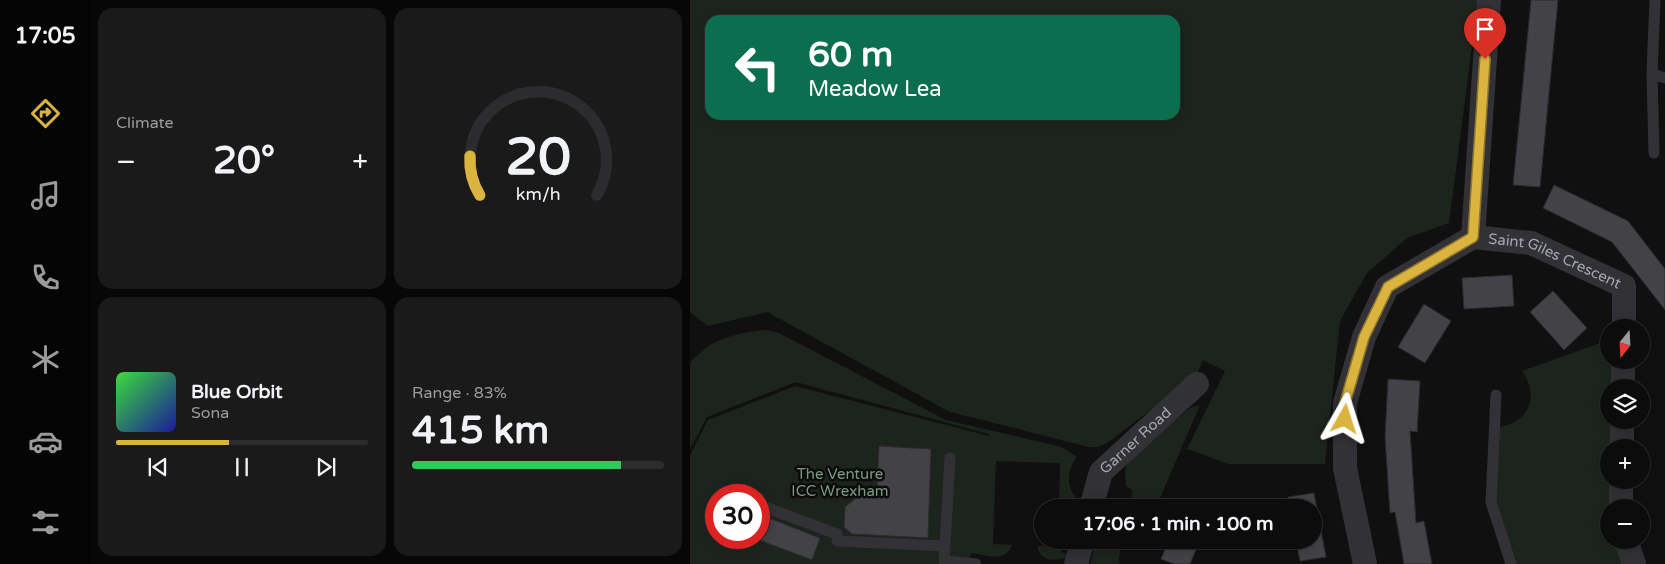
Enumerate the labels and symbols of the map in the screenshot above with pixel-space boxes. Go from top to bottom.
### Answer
pin [1464,8,1506,59]
street label: Saint Giles Crescent [1487,230,1624,293]
north arrow [1600,319,1650,369]
position arrow [1318,392,1370,444]
street label: Garner Road [1096,403,1175,478]
park label: The Venture ICC Wrexham [791,465,889,500]
speed limit sign: 30 [705,484,770,549]

